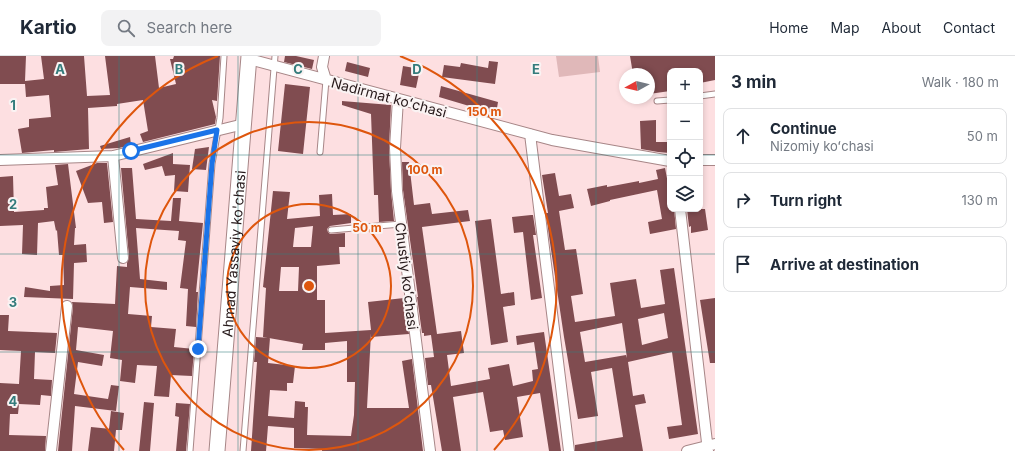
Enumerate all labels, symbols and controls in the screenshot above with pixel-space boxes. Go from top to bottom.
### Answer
search box [101,10,381,46]
text: Kartio [20,16,77,39]
icon: search [115,17,137,39]
text: Search here [147,18,232,37]
text: Home [769,19,808,36]
text: Map [830,19,860,36]
text: About [882,19,921,36]
text: Contact [943,19,995,36]
text: A [55,61,65,77]
text: B [175,61,184,77]
text: C [293,61,303,77]
text: D [412,61,422,77]
text: E [532,61,540,77]
north arrow [619,68,655,104]
map controls [667,68,703,212]
button: + [667,68,703,104]
text: 3 min [731,72,777,92]
street label: Nadirmat koʻchasi [329,73,449,121]
text: Walk · 180 m [922,74,999,90]
text: 1 [10,97,16,113]
text: 150 m [467,104,501,119]
button: − [667,104,703,140]
text: Continue [770,119,837,138]
icon: ahead [732,125,754,147]
text: 50 m [967,128,998,144]
text: Nizomiy koʻchasi [770,138,874,154]
button: locate [667,140,703,176]
route start [122,142,140,160]
text: 100 m [407,162,443,177]
street label: Ahmad Yassaviy ko'chasi [218,170,248,338]
button: layers [667,176,703,212]
icon: right [732,189,754,211]
text: Turn right [770,191,842,210]
text: 130 m [961,192,998,208]
text: 2 [9,196,17,212]
text: 50 m [352,220,382,235]
street label: Chustiy koʻchasi [392,221,422,331]
icon: arrive [732,253,754,275]
text: Arrive at destination [770,255,919,274]
centre of rings [302,279,316,293]
text: 3 [9,294,17,310]
route end [189,340,207,358]
text: 4 [9,393,18,409]

